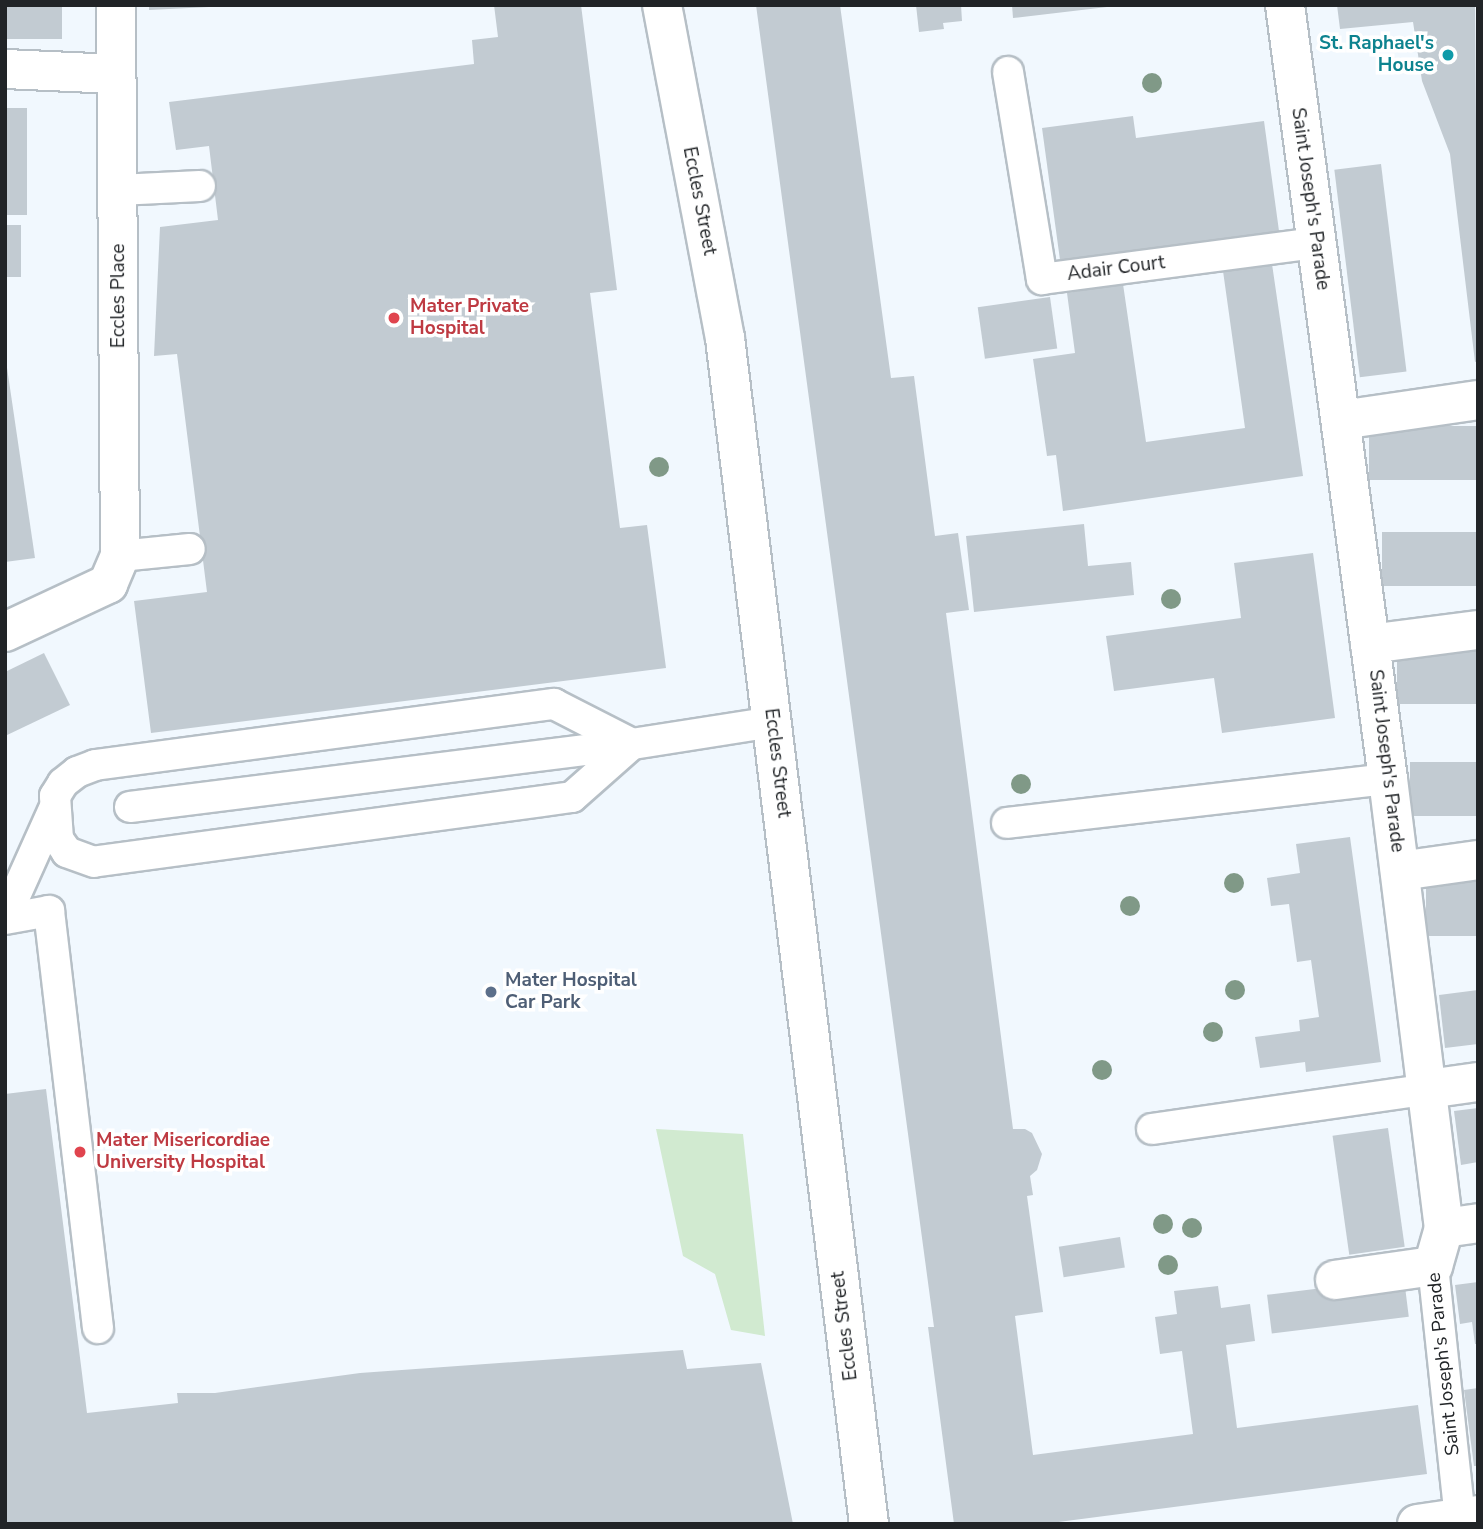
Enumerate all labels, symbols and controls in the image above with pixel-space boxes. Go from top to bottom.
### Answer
place label: St. Raphael's House [1319,33,1434,77]
marker: St. Raphael's House [1440,47,1456,63]
street label: Saint Joseph's Parade [1286,106,1334,292]
street label: Eccles Street [677,145,721,257]
street label: Eccles Place [108,244,130,348]
street label: Adair Court [1066,252,1166,286]
place label: Mater Private Hospital [410,296,529,340]
marker: Mater Private Hospital [384,308,404,328]
street label: Saint Joseph's Parade [1363,668,1409,854]
street label: Eccles Street [759,707,795,819]
place label: Mater Hospital Car Park [505,970,637,1014]
marker: Mater Hospital Car Park [483,984,499,1000]
place label: Mater Misericordiae University Hospital [96,1130,270,1174]
marker: Mater Misericordiae University Hospital [70,1142,90,1162]
street label: Eccles Street [827,1270,863,1382]
street label: Saint Joseph's Parade [1423,1271,1465,1457]

